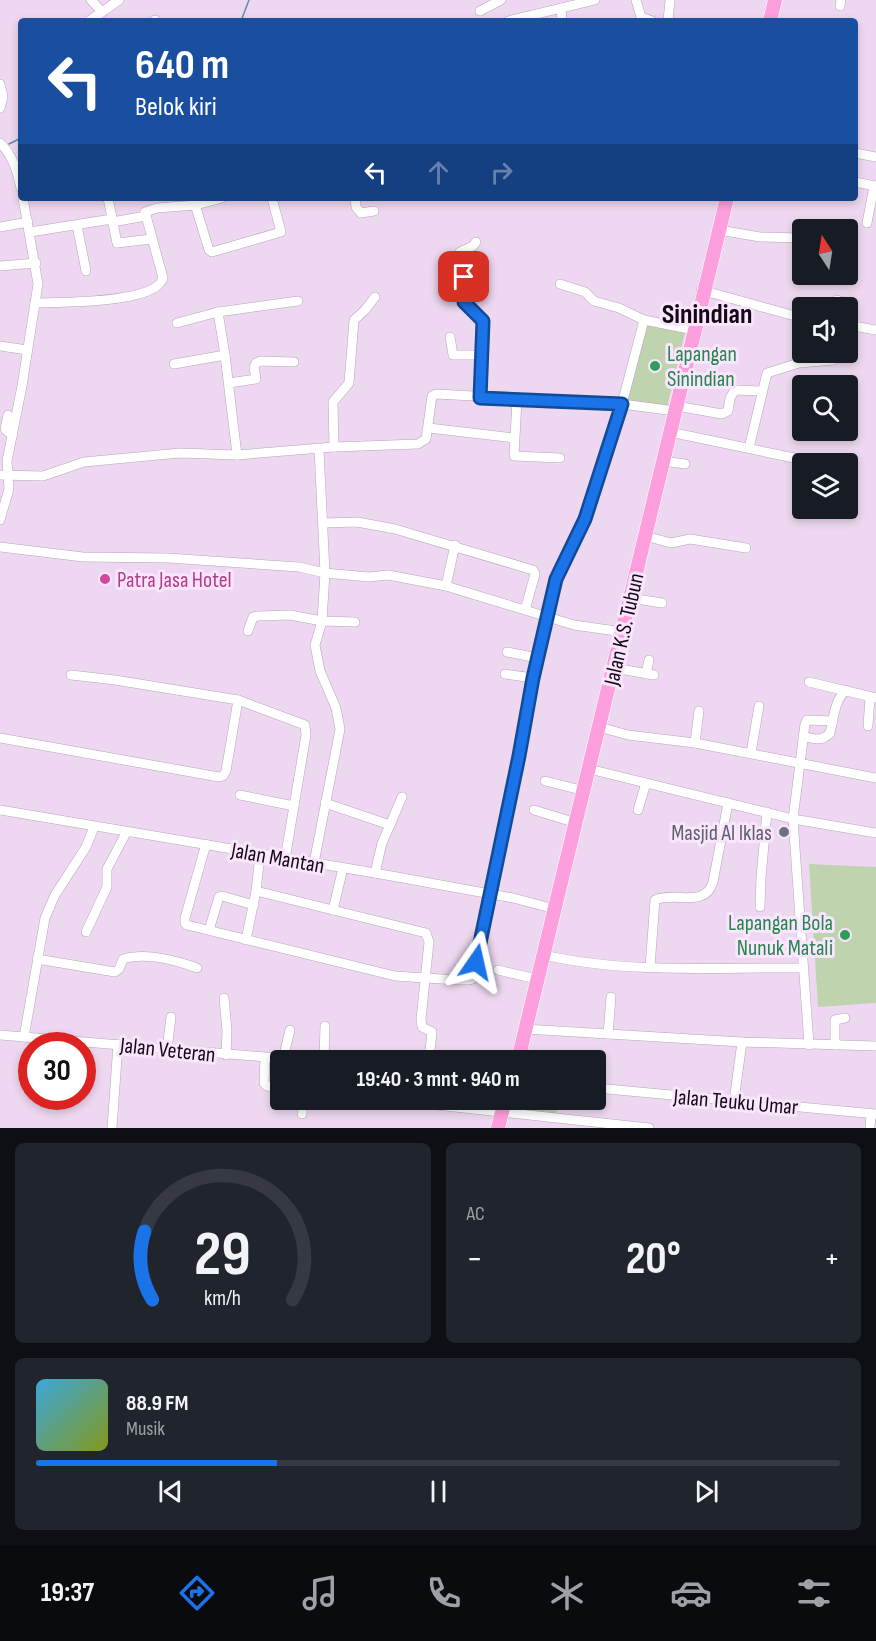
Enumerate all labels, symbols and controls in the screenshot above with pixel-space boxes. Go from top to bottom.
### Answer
text: 640 m [135,40,229,91]
icon: left [36,42,114,120]
text: Belok kiri [135,91,217,123]
icon: left [359,156,392,189]
icon: ahead [422,156,455,189]
icon: right [485,156,518,189]
north arrow [792,219,858,285]
map controls [792,219,858,519]
pin [438,251,489,302]
icon: arrive [447,260,480,293]
button: sound [792,297,858,363]
district label: Sinindian [662,298,752,331]
place label: Lapangan Sinindian [667,341,737,393]
marker: Lapangan Sinindian [648,359,662,373]
button: search [792,375,858,441]
button: layers [792,453,858,519]
place label: Patra Jasa Hotel [117,567,232,594]
street label: Jalan K.S. Tubun [598,571,650,689]
marker: Patra Jasa Hotel [98,572,112,586]
place label: Masjid Al Iklas [671,820,772,847]
marker: Masjid Al Iklas [777,825,791,839]
street label: Jalan Mantan [228,837,326,880]
place label: Lapangan Bola Nunuk Matali [728,910,833,962]
marker: Lapangan Bola Nunuk Matali [838,928,852,942]
position arrow [444,930,508,994]
speed limit sign: 30 [18,1032,96,1110]
street label: Jalan Veteran [118,1032,217,1069]
text: 19:40 · 3 mnt · 940 m [356,1066,520,1093]
street label: Jalan Teuku Umar [671,1084,799,1121]
text: AC [467,1202,485,1226]
text: 29 [194,1218,251,1293]
text: 20° [626,1232,681,1287]
text: − [467,1239,483,1279]
text: + [824,1239,840,1279]
text: km/h [204,1286,241,1311]
text: 88.9 FM [126,1390,188,1417]
text: Musik [126,1417,165,1441]
icon: previous [154,1475,187,1508]
icon: pause [422,1475,455,1508]
icon: next [690,1475,723,1508]
icon: directions [176,1572,218,1614]
icon: music [299,1572,341,1614]
icon: phone [423,1572,465,1614]
icon: climate [546,1572,588,1614]
icon: car [670,1572,712,1614]
icon: filters [793,1572,835,1614]
text: 19:37 [41,1577,94,1609]

